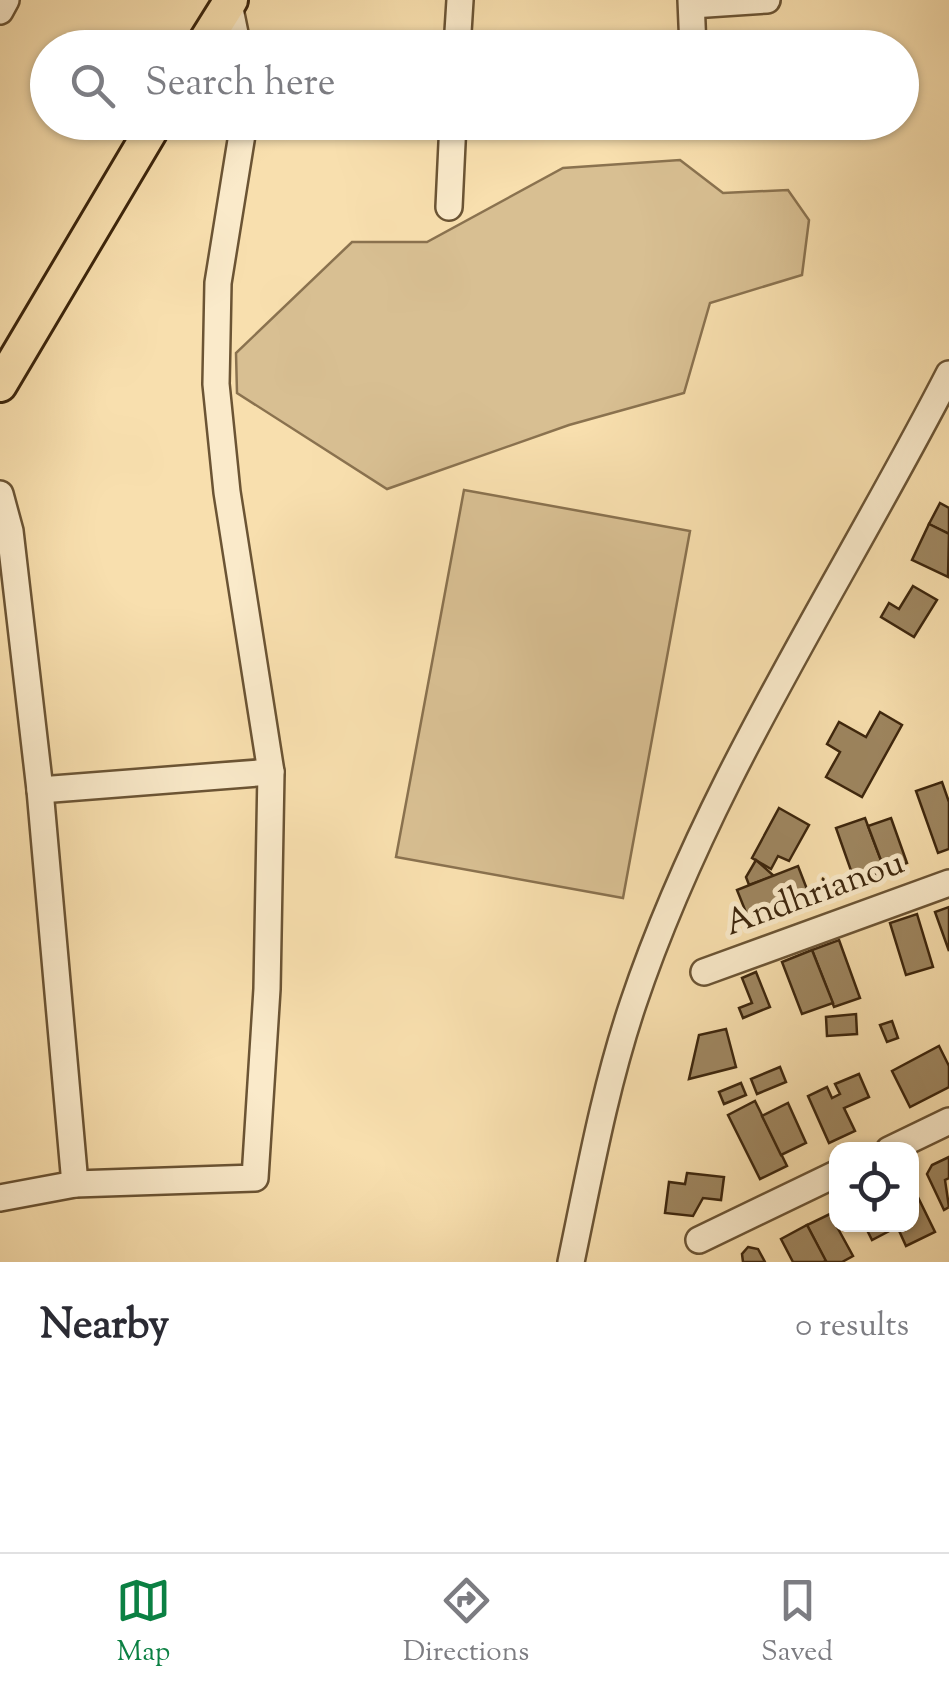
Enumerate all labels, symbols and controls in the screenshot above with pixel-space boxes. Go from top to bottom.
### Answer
search box [30,30,919,140]
icon: search [65,58,120,113]
text: Search here [145,58,336,112]
street label: Andhrianou [718,839,912,951]
map controls [829,1142,919,1232]
button: locate [829,1142,919,1232]
text: Nearby [40,1297,169,1357]
text: 0 results [795,1304,909,1350]
tab: Map [116,1573,171,1673]
tab: Directions [403,1573,529,1673]
tab: Saved [761,1573,833,1673]

